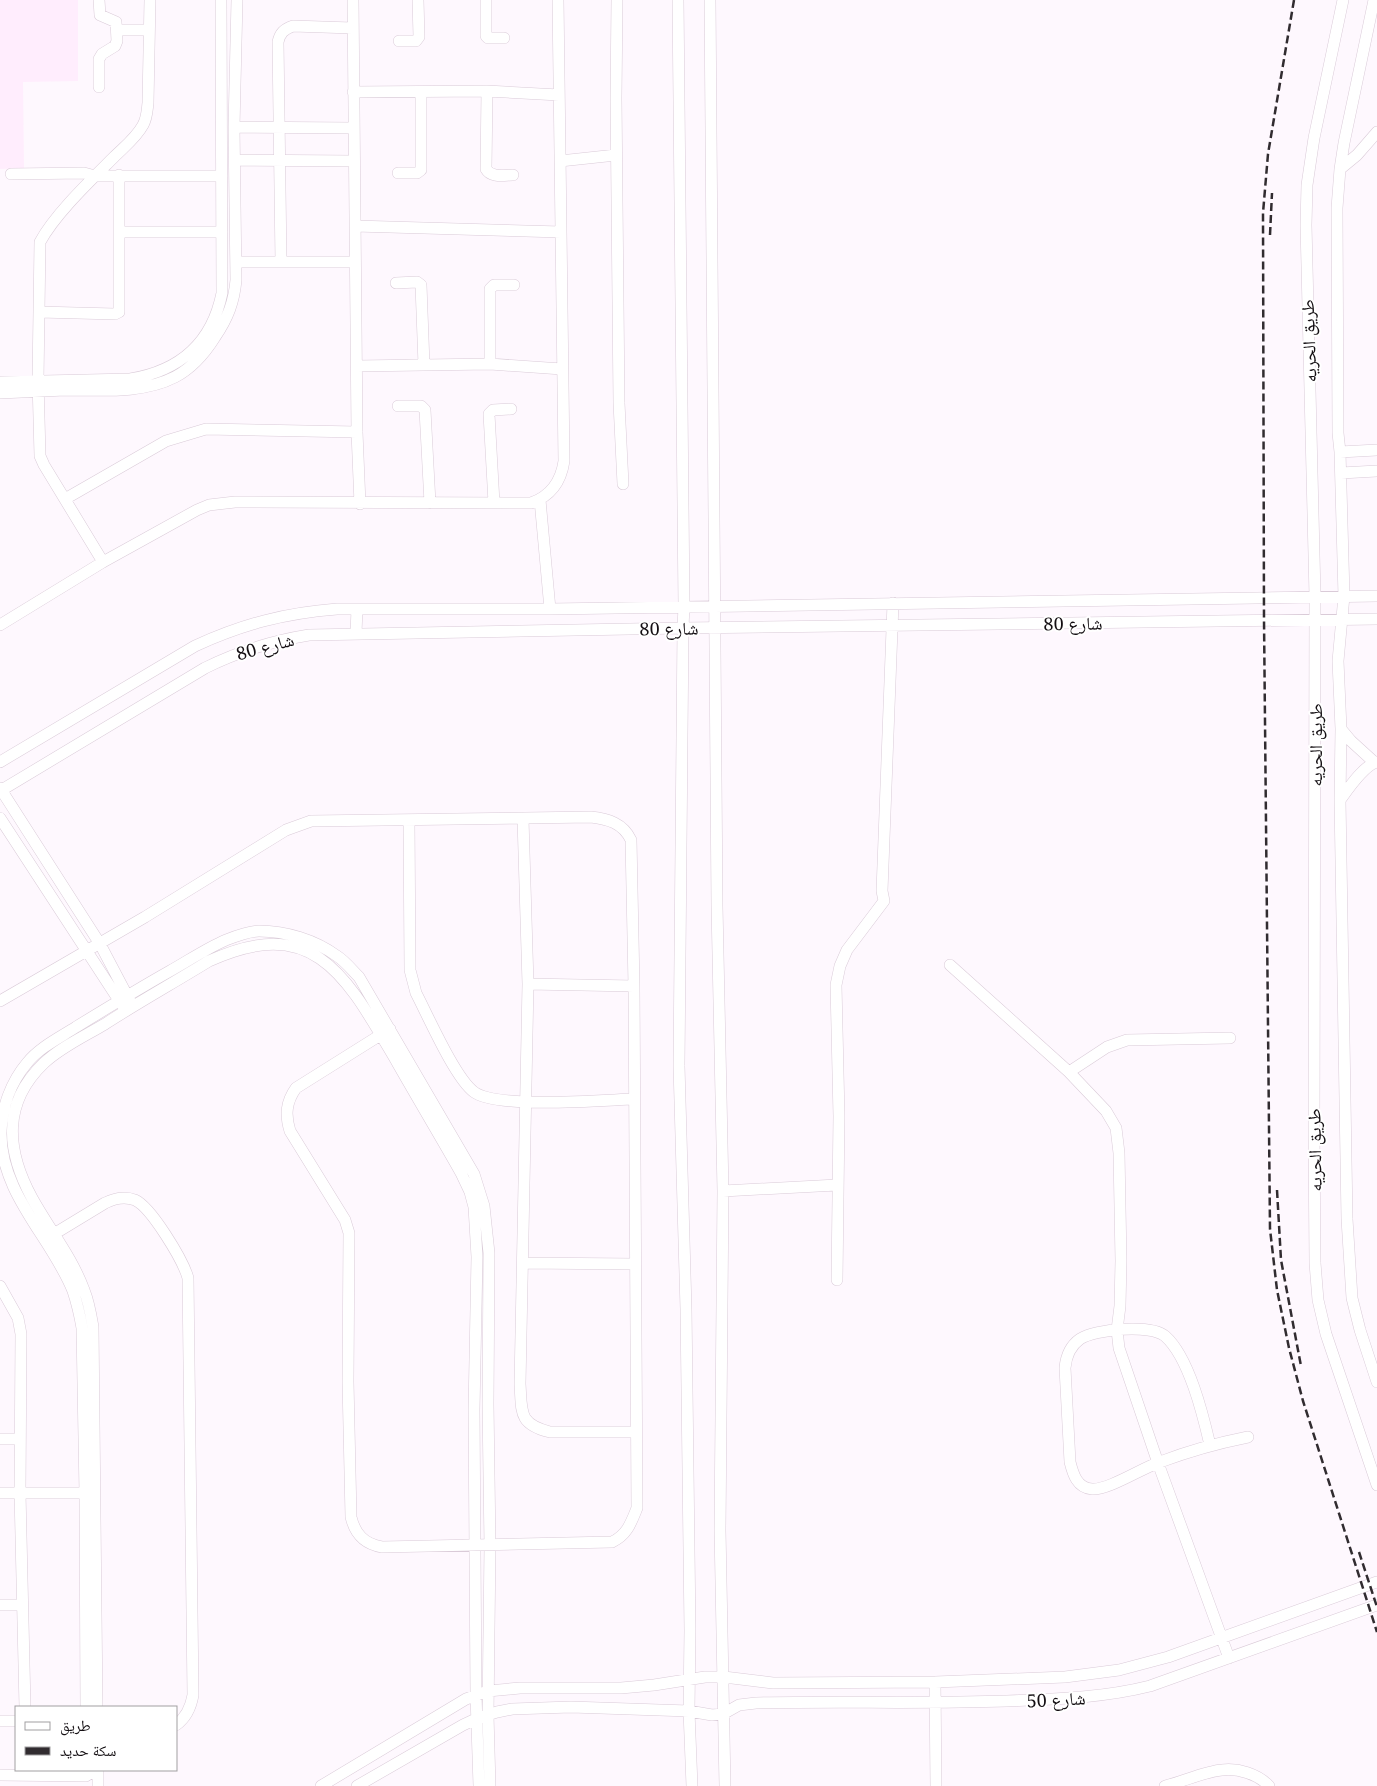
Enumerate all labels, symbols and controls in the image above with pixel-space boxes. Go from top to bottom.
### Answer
street label: طريق الحريه [1295,299,1321,383]
street label: شارع 80 [1043,610,1103,636]
street label: شارع 80 [639,615,699,641]
street label: شارع 80 [233,627,297,665]
street label: طريق الحريه [1303,703,1327,787]
street label: طريق الحريه [1301,1108,1327,1192]
street label: شارع 50 [1026,1685,1086,1713]
legend [15,1706,178,1771]
text: طريق [60,1715,91,1736]
text: سكة حديد [60,1740,116,1760]

